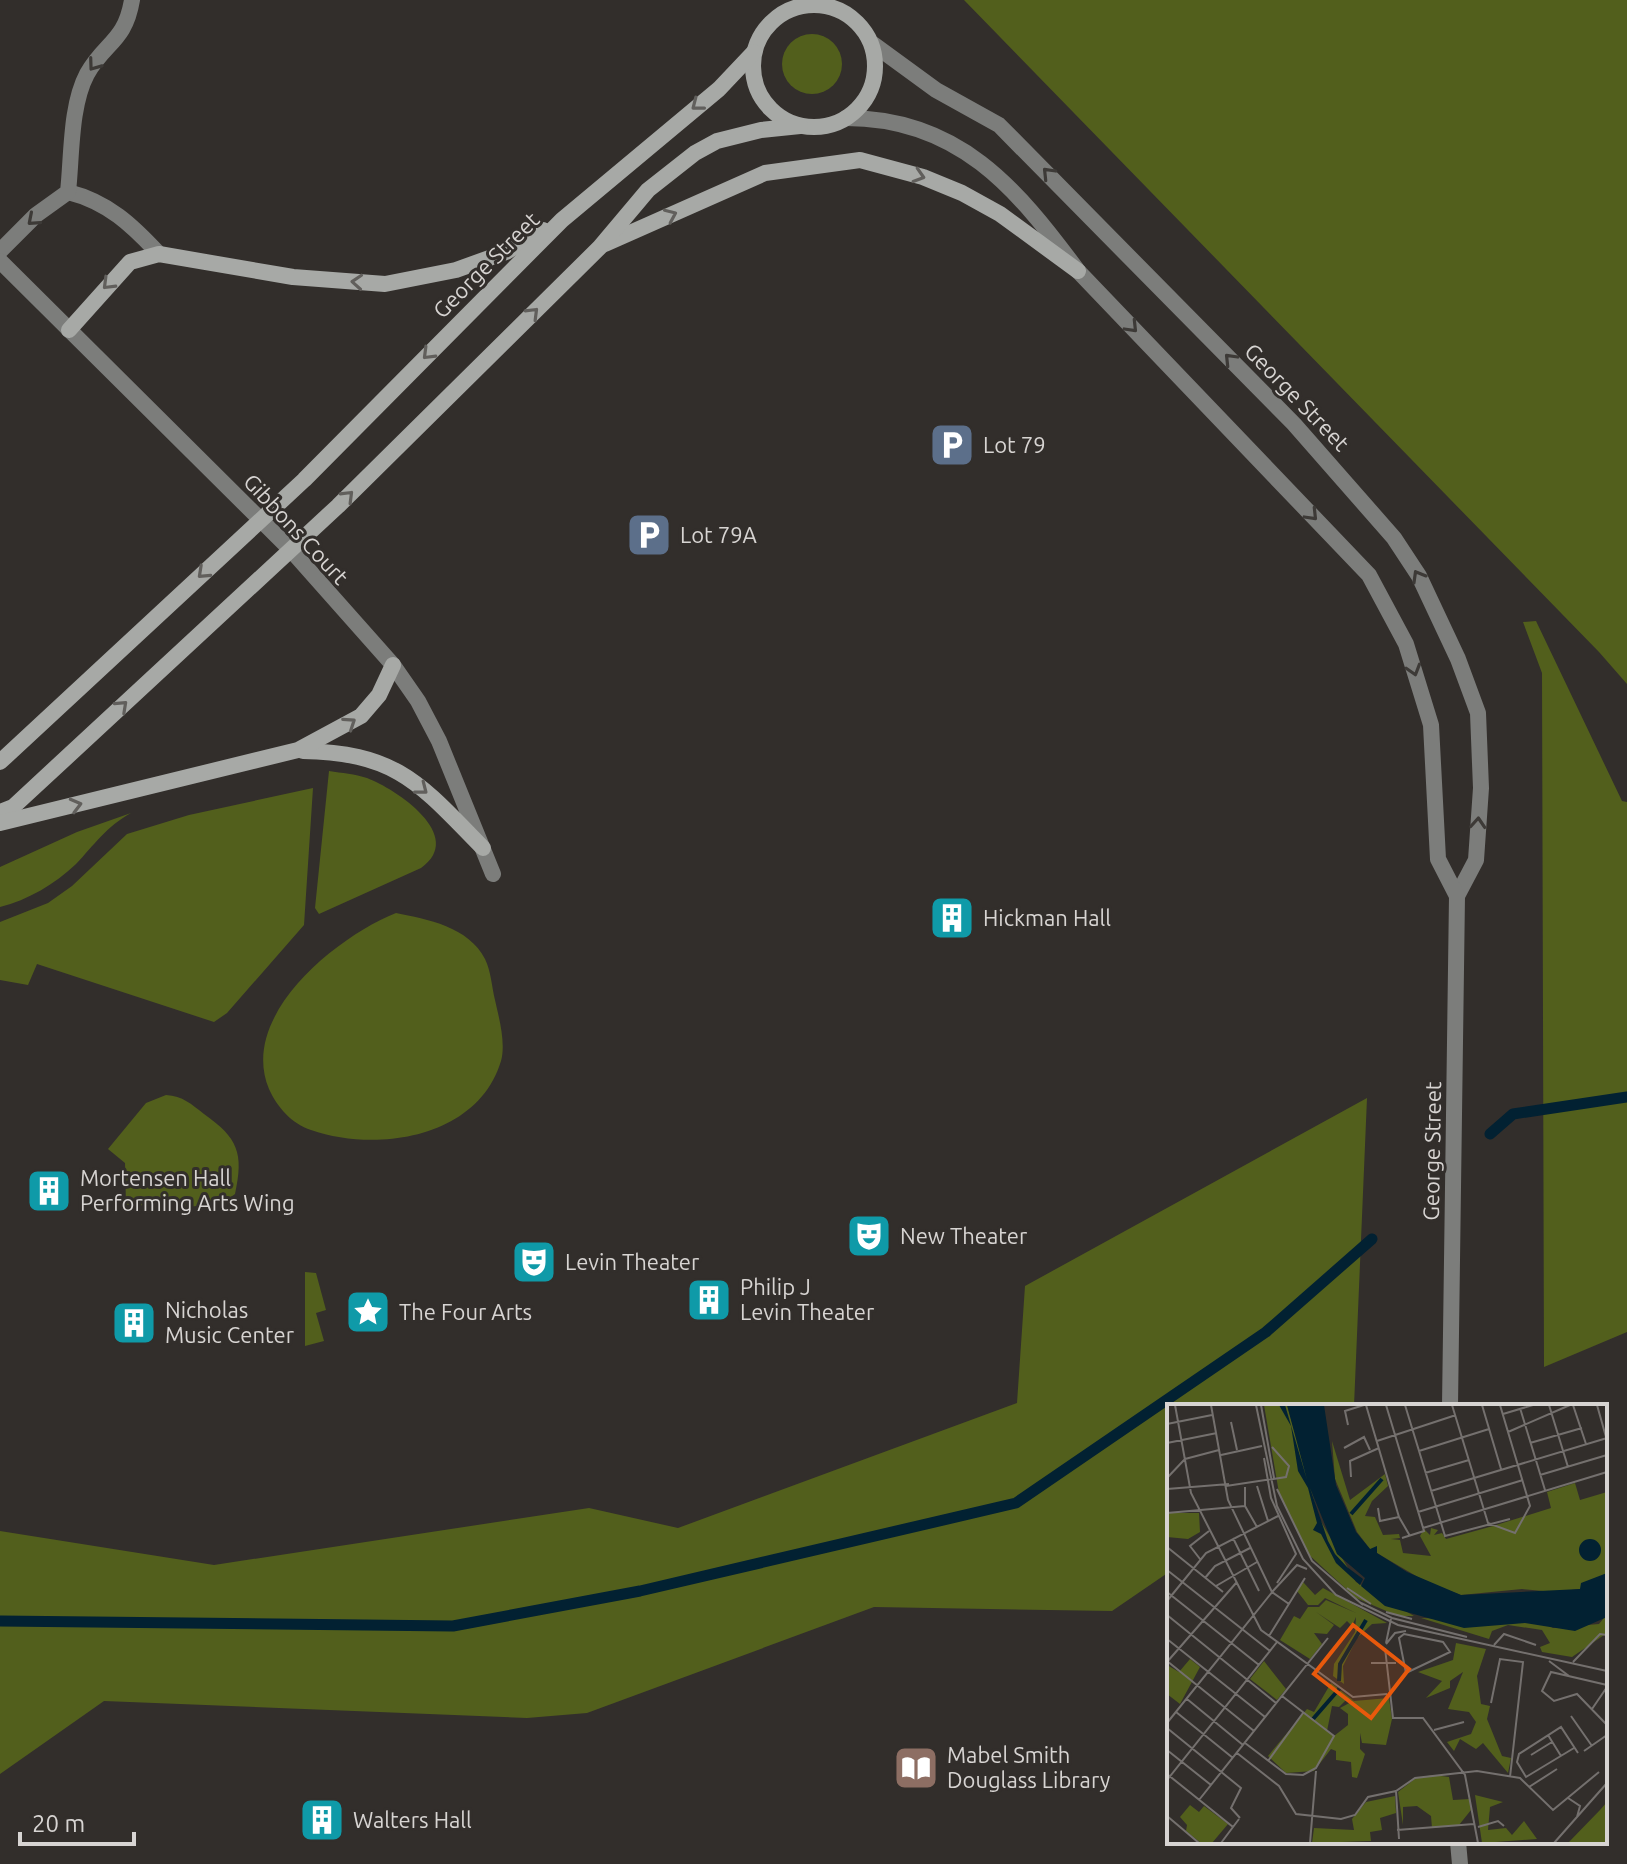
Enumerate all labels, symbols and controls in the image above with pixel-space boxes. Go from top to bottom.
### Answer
one-way arrow [89,57,104,71]
one-way arrow [691,96,706,110]
one-way arrow [911,167,925,183]
one-way arrow [1043,168,1057,182]
street label: George Street [428,206,544,323]
one-way arrow [663,208,677,224]
one-way arrow [27,210,42,225]
one-way arrow [350,274,363,291]
one-way arrow [103,275,117,289]
one-way arrow [524,308,538,323]
one-way arrow [1123,318,1137,332]
street label: George Street [1240,338,1355,456]
one-way arrow [423,345,437,360]
one-way arrow [1225,354,1239,368]
parking icon: Lot 79 [928,421,976,469]
place label: Lot 79 [983,432,1046,457]
street label: Gibbons Court [239,468,354,589]
one-way arrow [339,491,353,506]
one-way arrow [1302,506,1317,520]
parking icon: Lot 79A [625,511,673,559]
place label: Lot 79A [680,522,758,547]
one-way arrow [198,564,213,578]
one-way arrow [1412,570,1428,585]
one-way arrow [1405,663,1421,677]
one-way arrow [112,702,127,716]
one-way arrow [342,718,356,733]
one-way arrow [413,780,428,794]
one-way arrow [68,797,82,814]
one-way arrow [1469,816,1486,829]
building icon: Hickman Hall [928,894,976,942]
place label: Hickman Hall [983,905,1111,930]
street label: George Street [1418,1081,1445,1221]
place label: Mortensen Hall Performing Arts Wing [80,1165,295,1215]
building icon: Mortensen Hall Performing Arts Wing [25,1167,73,1215]
theatre icon: New Theater [845,1212,893,1260]
place label: New Theater [900,1223,1028,1248]
theatre icon: Levin Theater [510,1238,558,1286]
place label: Levin Theater [565,1249,700,1274]
place label: Philip J Levin Theater [740,1274,875,1324]
building icon: Philip J Levin Theater [685,1276,733,1324]
place icon: The Four Arts [344,1288,392,1336]
place label: Nicholas Music Center [165,1297,295,1347]
building icon: Nicholas Music Center [110,1299,158,1347]
place label: The Four Arts [399,1299,532,1324]
inset map [1167,1404,1607,1844]
place label: Mabel Smith Douglass Library [947,1742,1111,1792]
library icon: Mabel Smith Douglass Library [892,1744,940,1792]
scale bar [20,1796,134,1846]
building icon: Walters Hall [298,1796,346,1844]
place label: Walters Hall [353,1807,472,1832]
text: 20 m [32,1810,85,1837]

